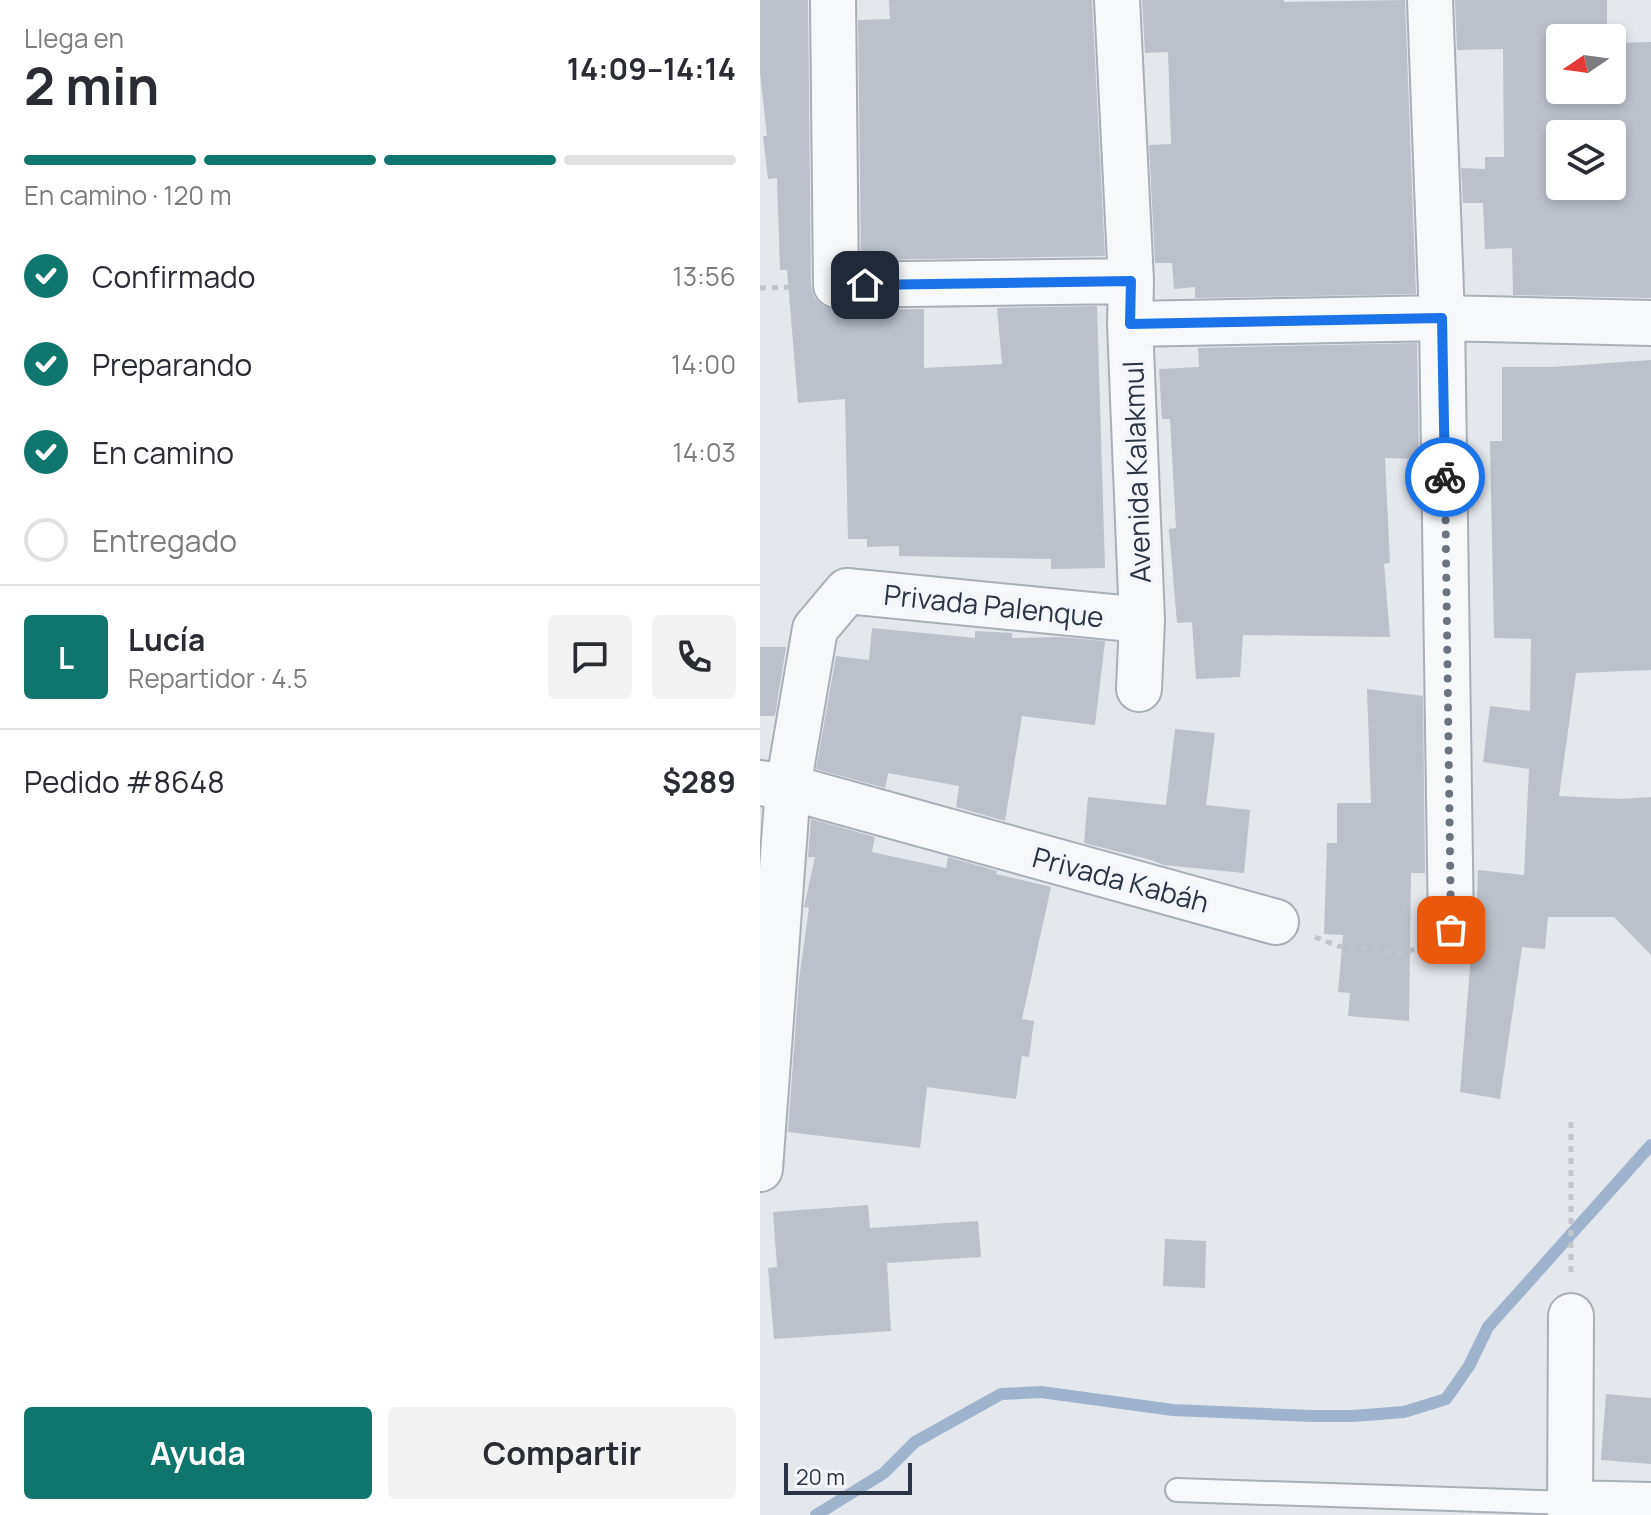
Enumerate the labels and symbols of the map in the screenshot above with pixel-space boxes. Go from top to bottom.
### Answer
north arrow [1546,24,1626,104]
pin [831,251,899,319]
street label: Avenida Kalakmul [1113,360,1159,584]
courier [1405,437,1485,517]
street label: Privada Palenque [882,575,1106,635]
street label: Privada Kabáh [1029,837,1213,921]
pin [1417,896,1485,964]
scale bar [784,1459,912,1495]

